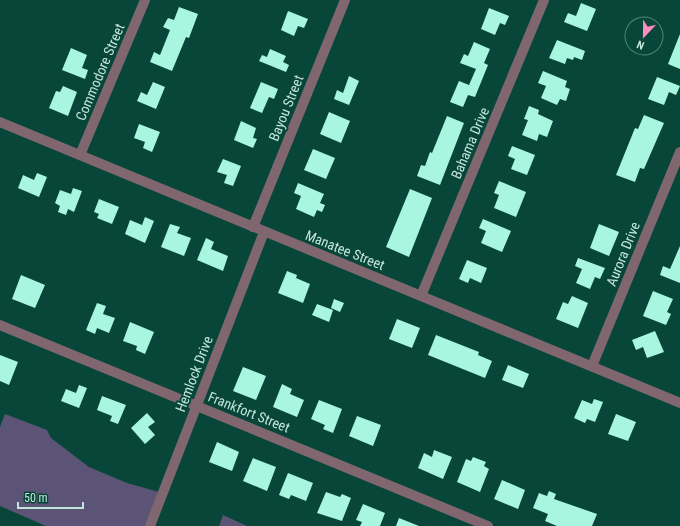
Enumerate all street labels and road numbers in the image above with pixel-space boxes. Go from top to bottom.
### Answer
street label: Commodore Street [72,21,128,123]
street label: Bayou Street [266,73,306,143]
street label: Bahama Drive [448,104,492,181]
street label: Aurora Drive [603,219,643,288]
street label: Manatee Street [303,227,387,273]
street label: Hemlock Drive [172,333,216,414]
street label: Frankfort Street [206,388,292,436]

